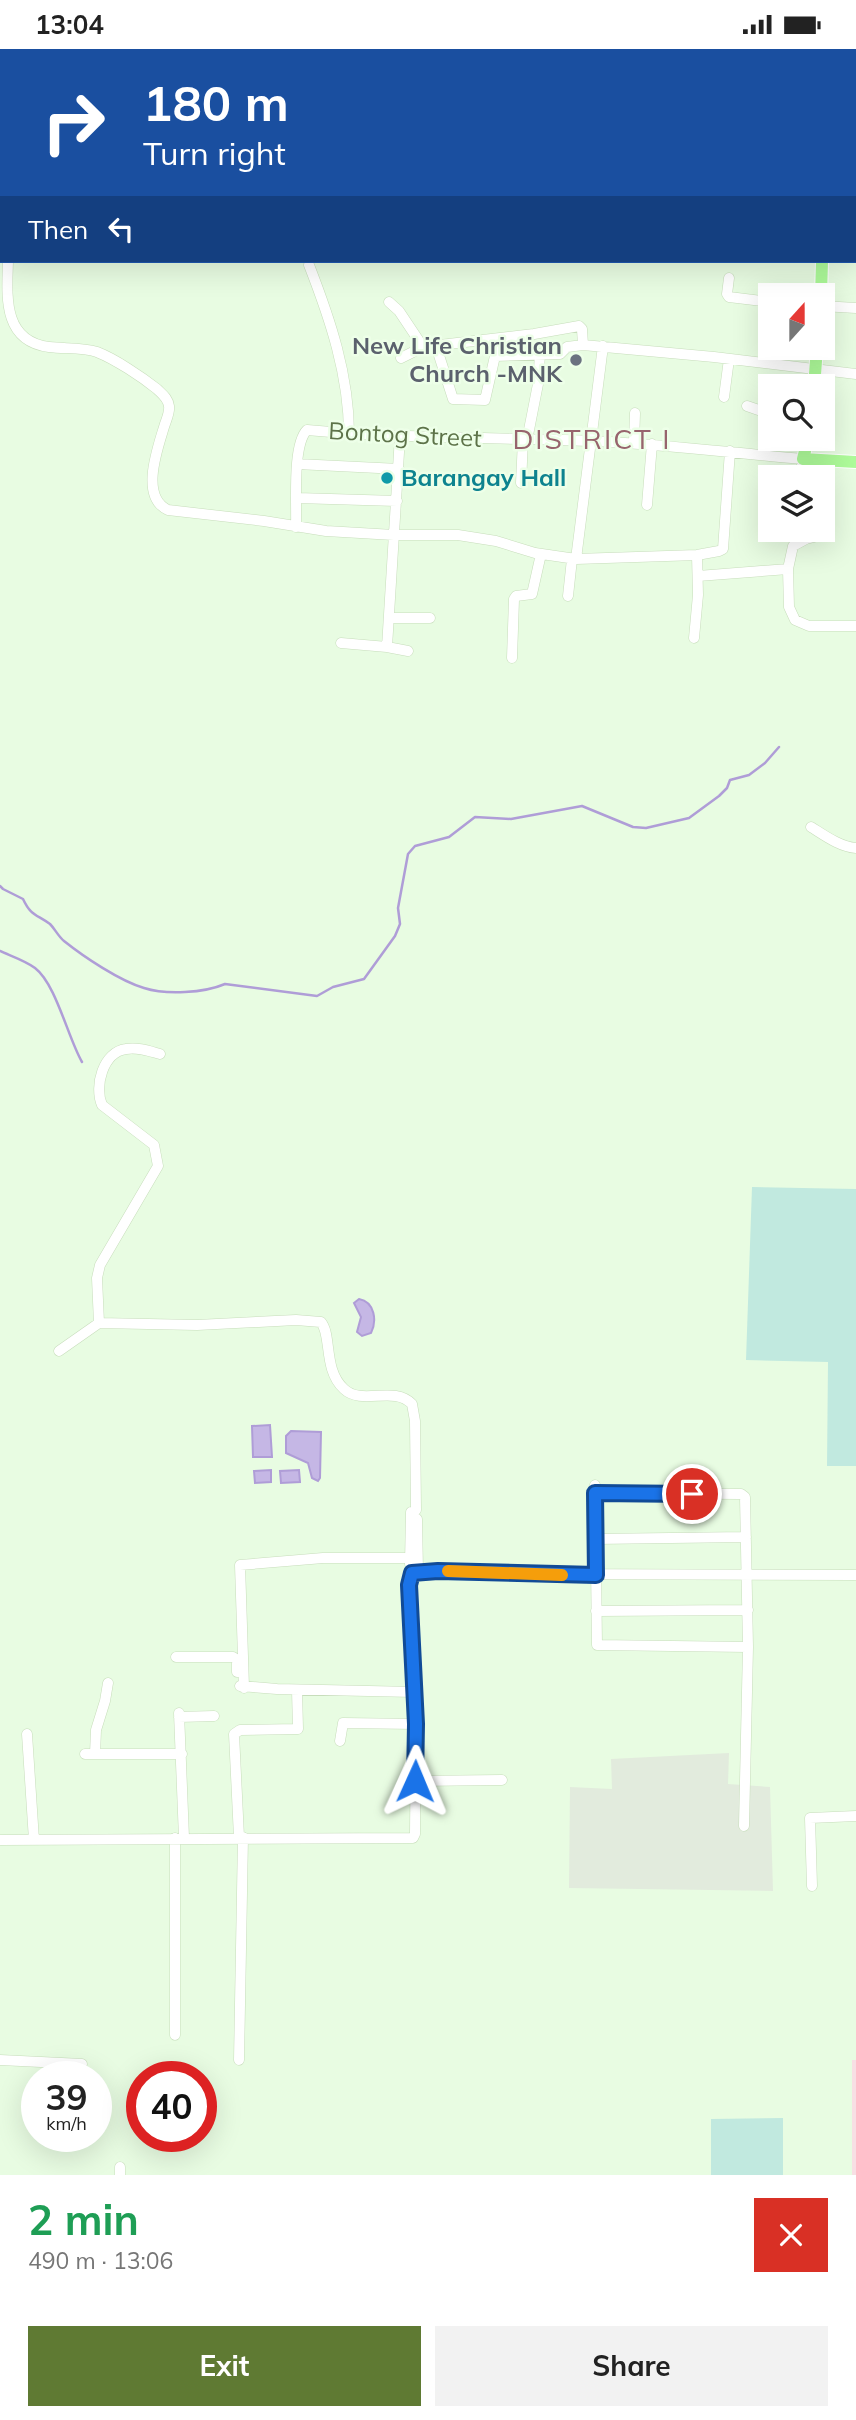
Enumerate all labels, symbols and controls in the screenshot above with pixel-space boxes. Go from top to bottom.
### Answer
text: 13:04 [35,8,104,41]
text: 180 m [143,72,289,133]
icon: right [28,77,119,168]
text: Turn right [143,133,286,173]
icon: left [102,210,140,248]
text: Then [28,213,88,246]
north arrow [758,283,835,361]
map controls [758,283,835,542]
place label: New Life Christian Church -MNK [352,330,563,388]
marker: New Life Christian Church -MNK [568,352,584,368]
button: search [758,374,835,451]
street label: Bontog Street [328,415,482,453]
district label: DISTRICT I [512,421,672,456]
place label: Barangay Hall [401,462,566,492]
button: layers [758,465,835,542]
marker: Barangay Hall [379,470,395,486]
pin [662,1464,722,1524]
icon: arrive [673,1475,711,1513]
position arrow [378,1744,452,1818]
speed limit sign: 40 [126,2061,217,2152]
text: 39 [45,2075,88,2119]
text: km/h [46,2112,87,2135]
text: 2 min [28,2193,139,2246]
button: close [754,2198,828,2272]
text: 490 m · 13:06 [28,2246,173,2275]
button: Exit [28,2326,421,2406]
button: Share [435,2326,828,2406]

